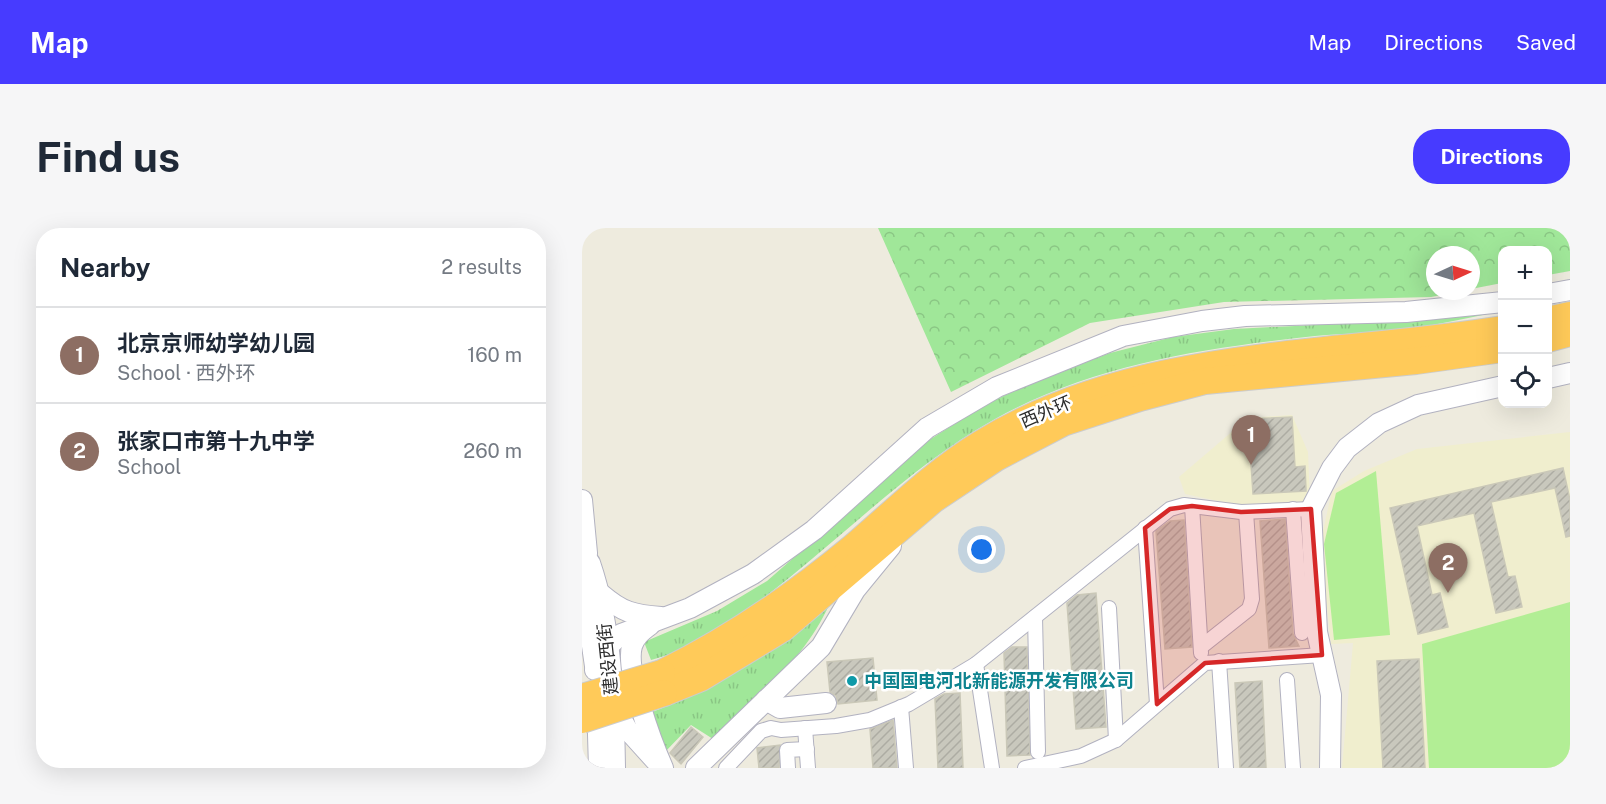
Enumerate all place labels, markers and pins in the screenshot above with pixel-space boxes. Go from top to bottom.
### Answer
pin: 1 [1232,416,1270,465]
pin: 2 [1428,544,1468,593]
place label: 中国国电河北新能源开发有限公司 [864,670,1134,691]
marker: 中国国电河北新能源开发有限公司 [845,674,859,688]

